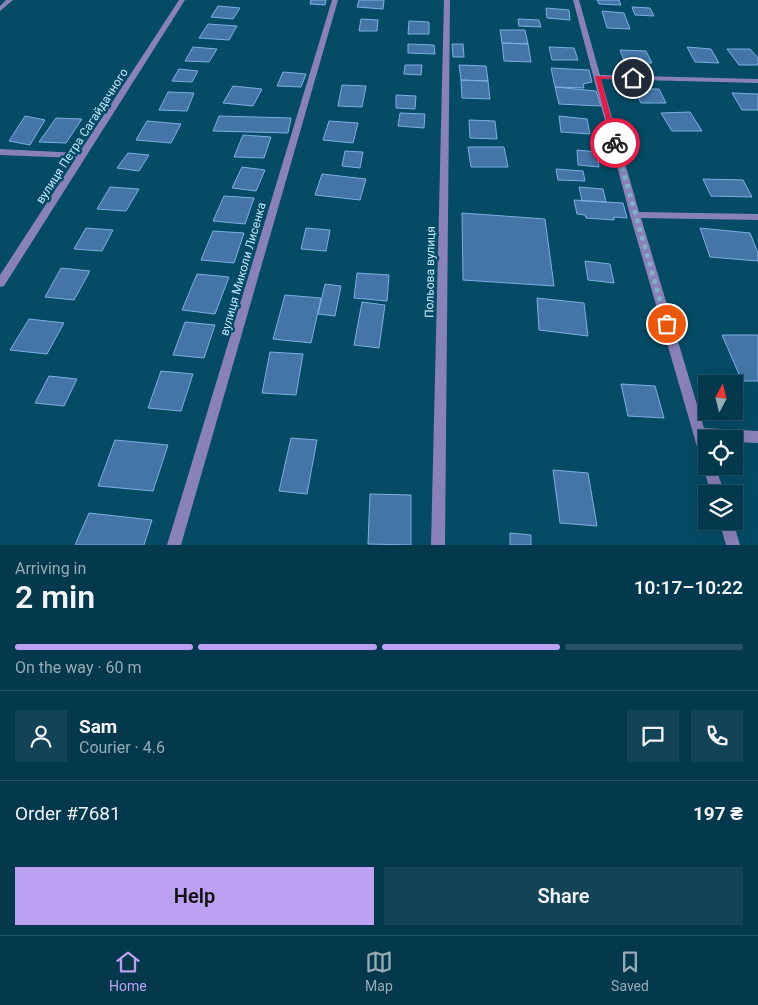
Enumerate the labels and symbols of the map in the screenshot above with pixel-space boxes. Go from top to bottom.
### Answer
pin [612,57,654,99]
street label: вулиця Петра Сагайдачного [33,66,131,206]
courier [590,118,640,168]
street label: вулиця Миколи Лисенка [217,201,269,337]
street label: Польова вулиця [422,226,438,318]
pin [646,303,688,345]
north arrow [698,375,742,420]

